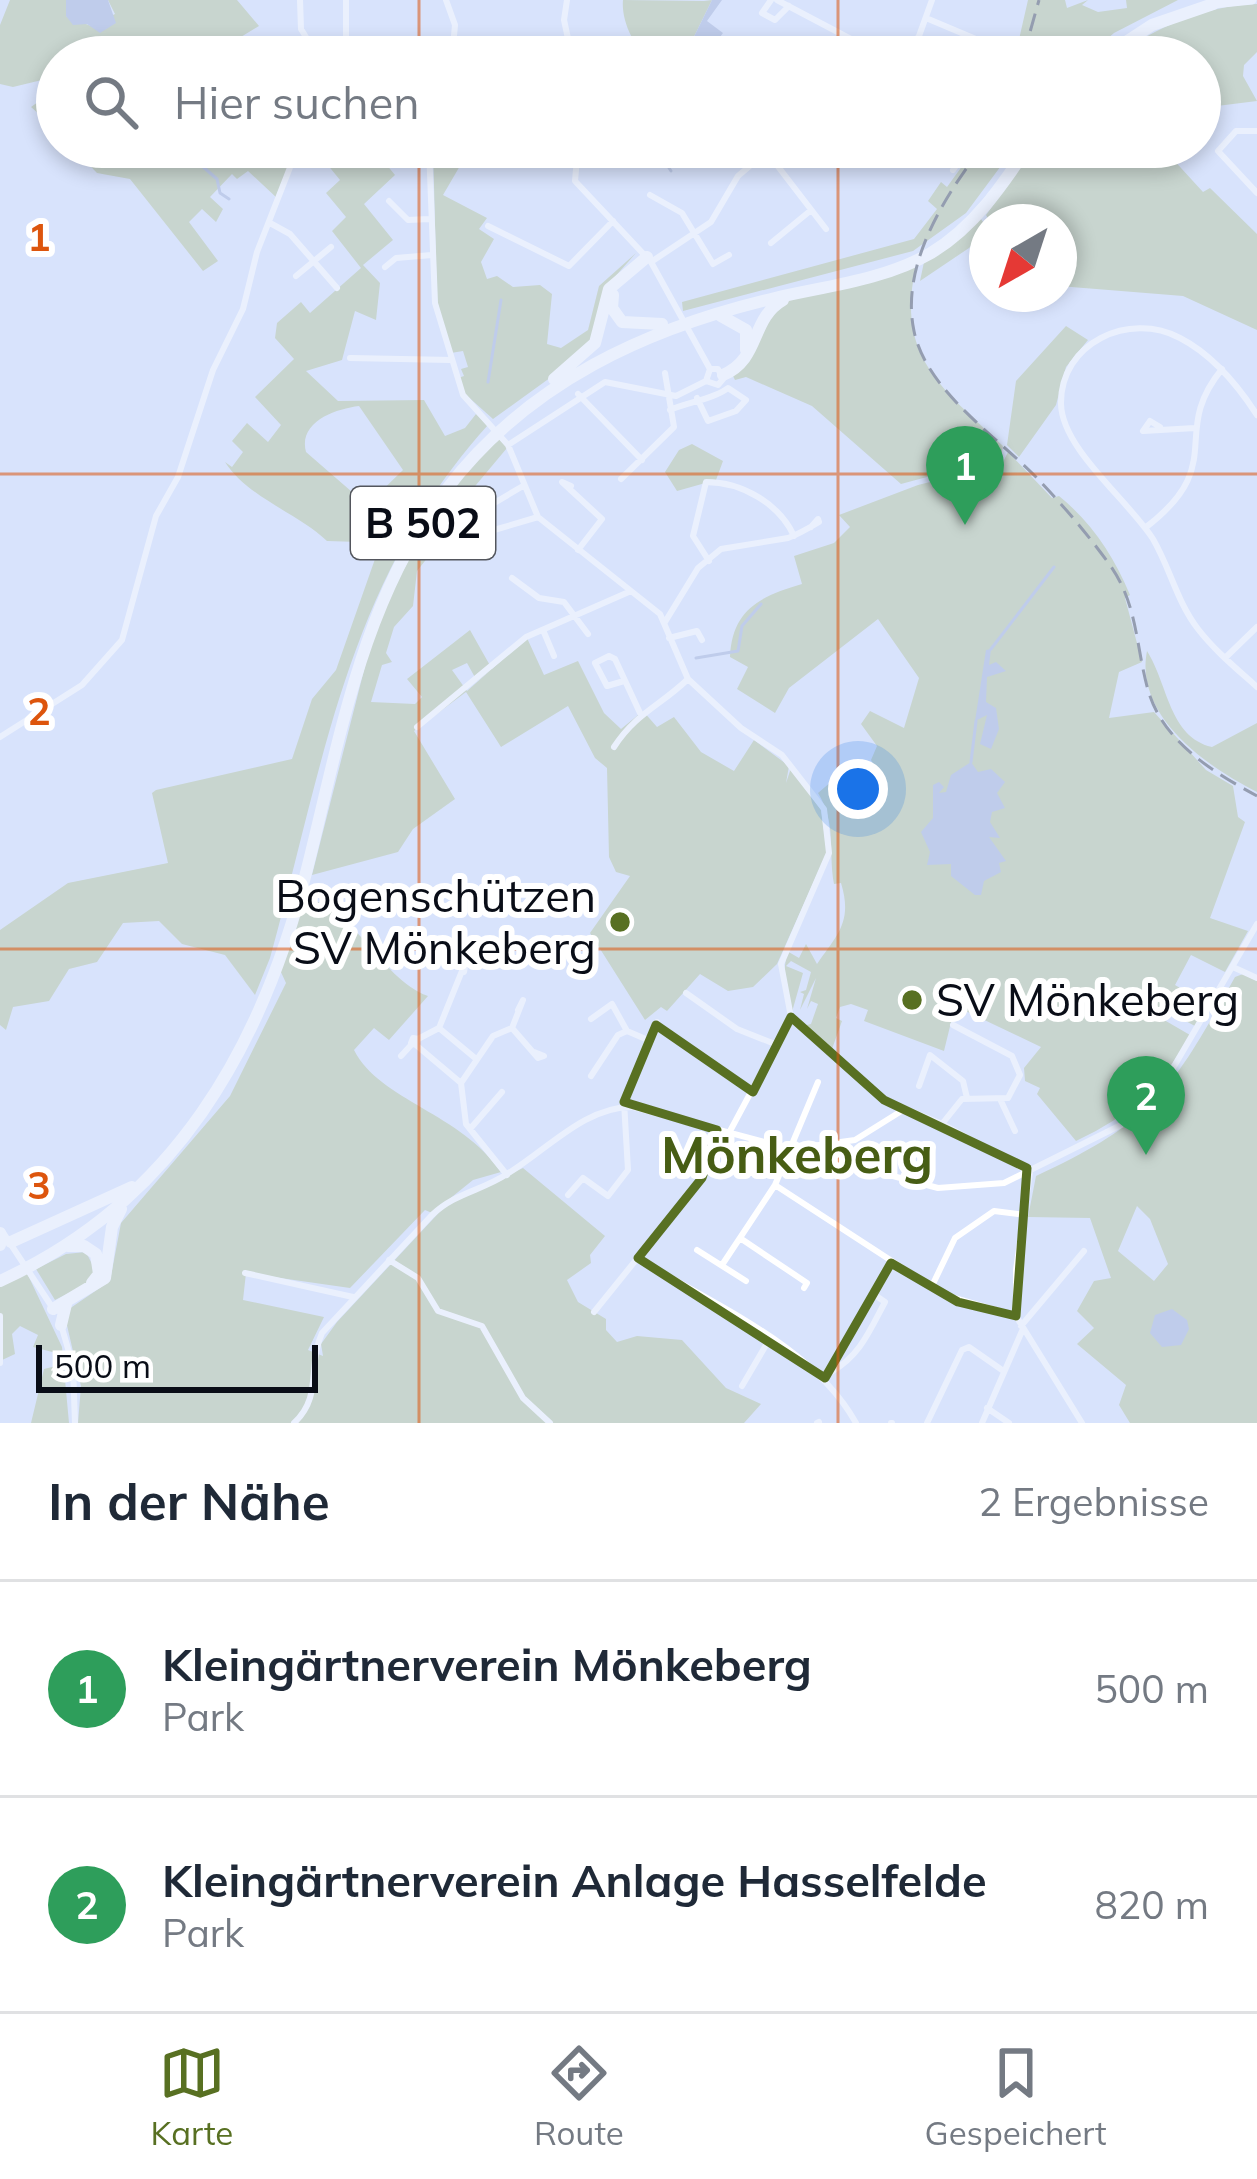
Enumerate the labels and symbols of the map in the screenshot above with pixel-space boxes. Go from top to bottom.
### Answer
north arrow [969,204,1077,312]
text: 1 [27,212,51,261]
pin: 1 [926,426,1004,525]
road number: B 502 [351,487,495,559]
text: 2 [27,686,51,735]
your location [828,759,888,819]
place label: Bogenschützen SV Mönkeberg [275,867,596,975]
marker: Bogenschützen SV Mönkeberg [607,909,633,935]
place label: SV Mönkeberg [936,971,1239,1027]
marker: SV Mönkeberg [899,987,925,1013]
pin: 2 [1107,1056,1185,1155]
district label: Mönkeberg [661,1122,933,1186]
text: 3 [27,1160,51,1209]
scale bar [36,1339,318,1392]

